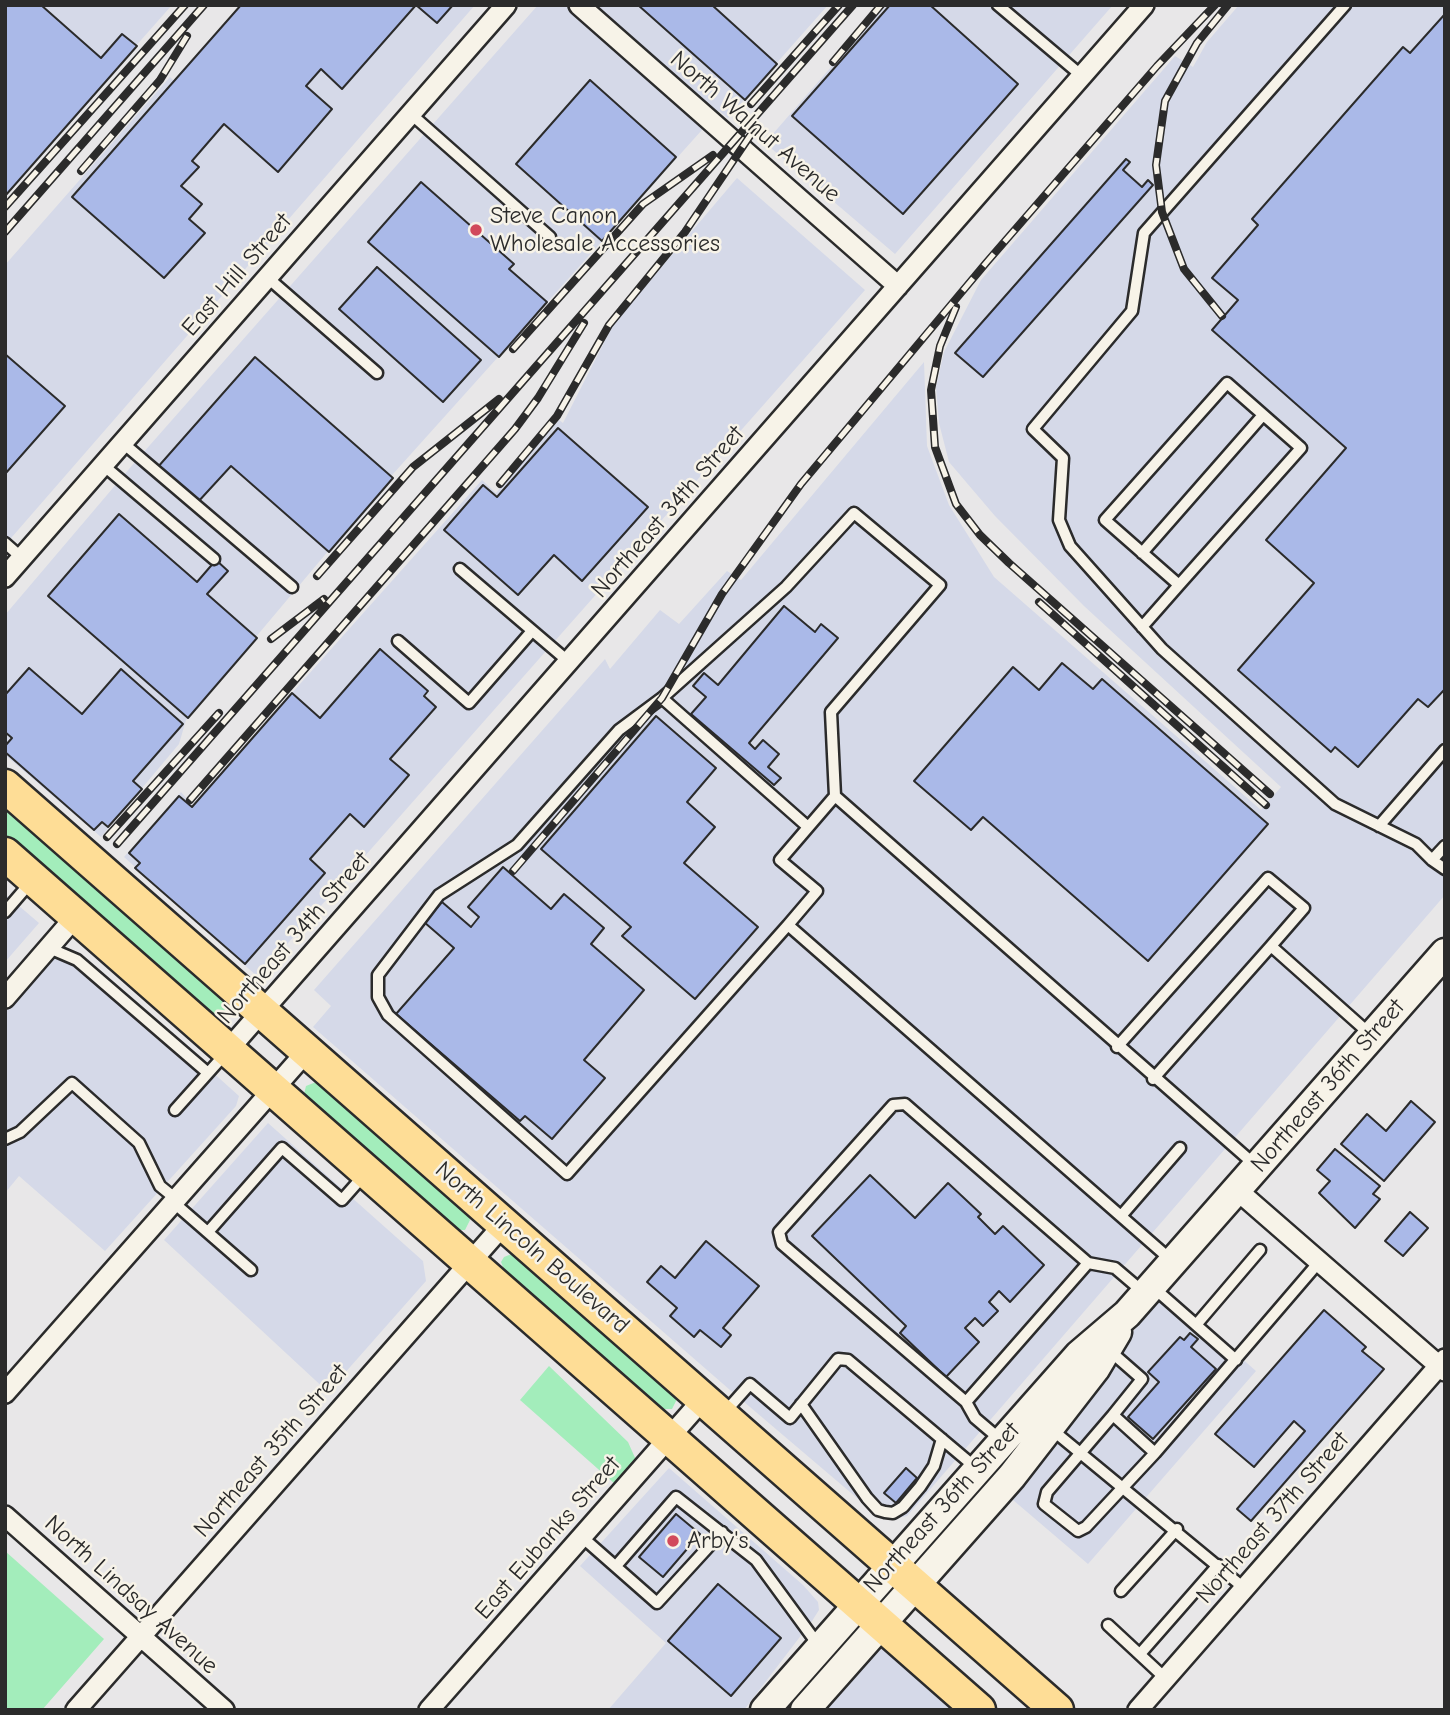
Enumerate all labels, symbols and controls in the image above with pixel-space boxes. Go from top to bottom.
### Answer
street label: North Walnut Avenue [664,45,846,209]
place label: Steve Canon Wholesale Accessories [490,202,720,258]
street label: East Hill Street [176,208,298,342]
marker: Steve Canon Wholesale Accessories [468,222,484,238]
street label: Northeast 34th Street [585,420,751,604]
street label: Northeast 34th Street [211,846,377,1030]
street label: Northeast 36th Street [1245,994,1411,1178]
street label: North Lincoln Boulevard [429,1156,635,1340]
street label: Northeast 35th Street [188,1359,354,1543]
street label: Northeast 36th Street [858,1417,1026,1599]
street label: Northeast 37th Street [1191,1426,1355,1610]
street label: East Eubanks Street [469,1451,627,1625]
street label: North Lindsay Avenue [38,1510,224,1680]
place label: Arby's [687,1527,749,1555]
marker: Arby's [665,1533,681,1549]

